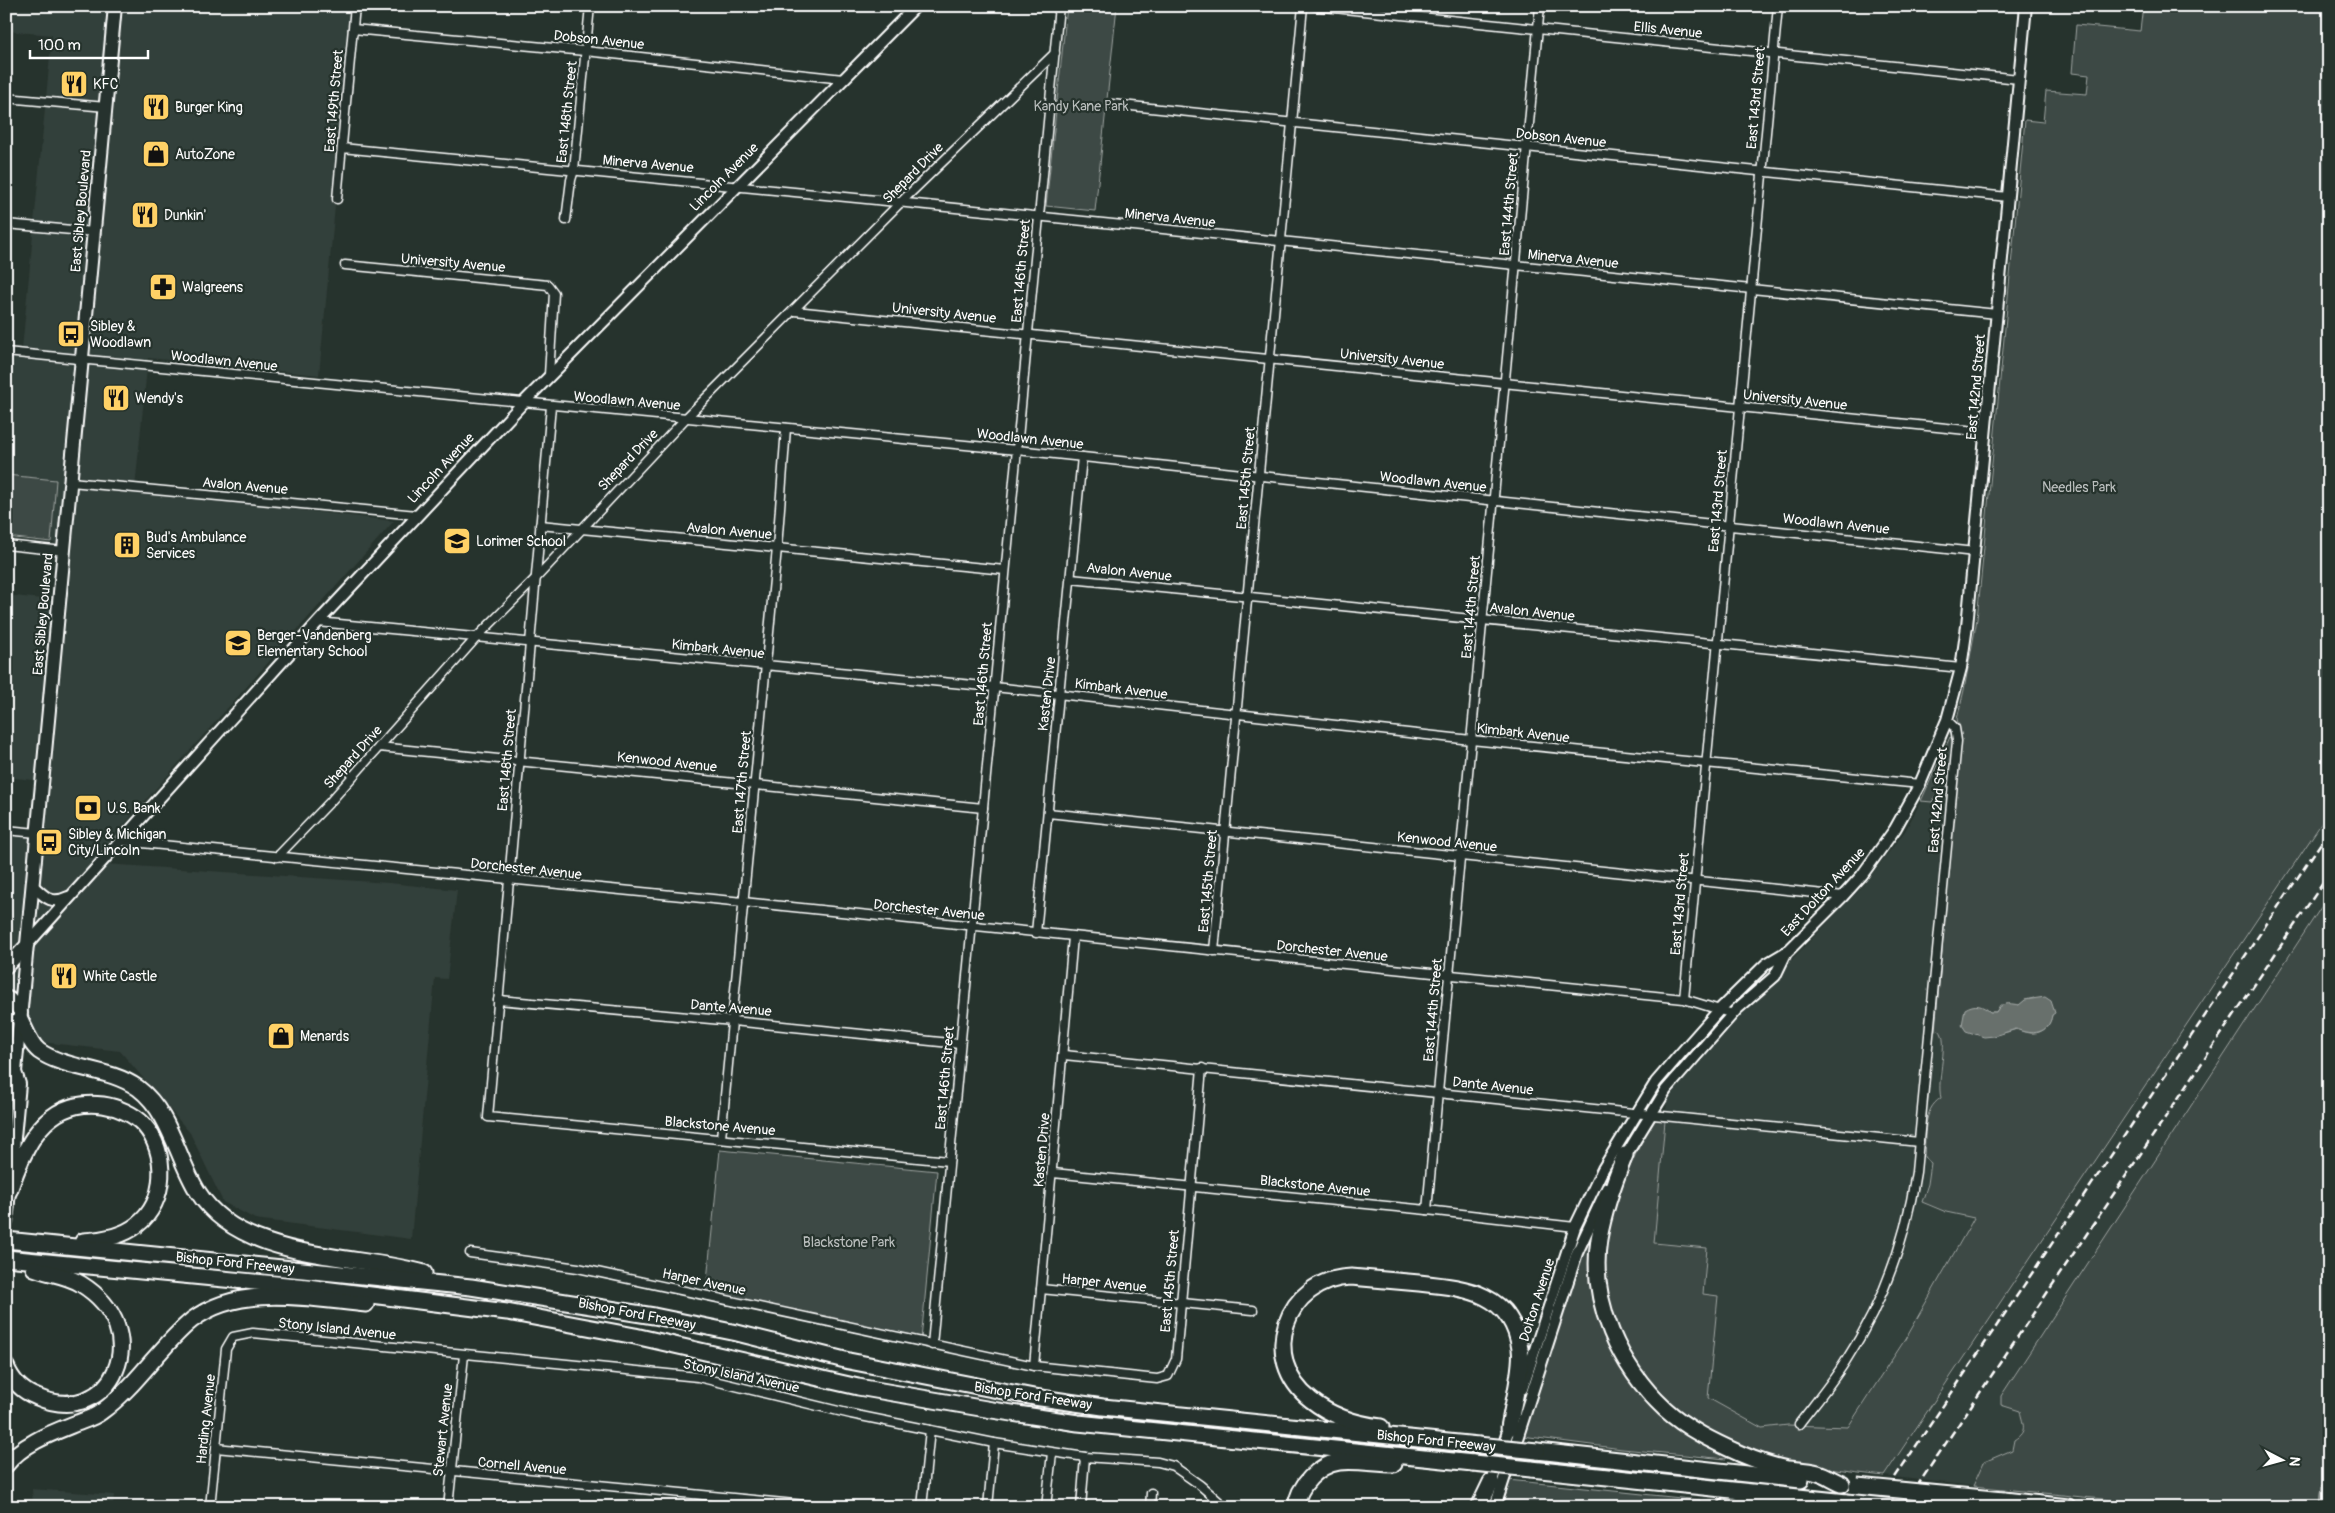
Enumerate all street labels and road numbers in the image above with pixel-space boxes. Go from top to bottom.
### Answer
street label: Ellis Avenue [1633,18,1703,42]
street label: Dobson Avenue [553,27,645,53]
street label: East 143rd Street [1743,46,1769,150]
street label: East 149th Street [321,49,347,153]
street label: East 148th Street [553,60,581,164]
street label: Dobson Avenue [1515,125,1607,151]
street label: Lincoln Avenue [686,139,762,215]
street label: Shepard Drive [879,139,947,207]
street label: East Sibley Boulevard [67,149,95,273]
street label: East 144th Street [1496,151,1522,256]
street label: Minerva Avenue [602,152,694,176]
street label: Minerva Avenue [1124,205,1216,231]
street label: East 146th Street [1008,218,1034,323]
street label: Minerva Avenue [1527,246,1619,272]
street label: University Avenue [400,250,506,276]
street label: University Avenue [891,299,997,327]
street label: East 142nd Street [1963,333,1989,441]
street label: University Avenue [1339,345,1445,373]
street label: Woodlawn Avenue [170,347,278,375]
street label: University Avenue [1742,386,1848,414]
street label: Woodlawn Avenue [573,388,681,414]
street label: Woodlawn Avenue [976,425,1084,453]
street label: Shepard Drive [594,426,662,494]
street label: East 145th Street [1233,426,1259,530]
street label: Lincoln Avenue [404,429,478,507]
street label: East 143rd Street [1705,449,1731,553]
street label: Woodlawn Avenue [1379,468,1487,496]
street label: Avalon Avenue [202,474,289,498]
street label: Woodlawn Avenue [1782,510,1890,538]
street label: Avalon Avenue [686,519,773,543]
street label: East Sibley Boulevard [29,552,57,676]
street label: East 144th Street [1458,554,1484,659]
street label: Avalon Avenue [1085,559,1173,585]
street label: Avalon Avenue [1488,599,1576,625]
street label: East 146th Street [970,621,996,726]
street label: Kimbark Avenue [671,636,765,662]
street label: Kasten Drive [1035,656,1059,732]
street label: Kimbark Avenue [1074,675,1168,703]
street label: East 148th Street [494,708,520,812]
street label: Kimbark Avenue [1476,720,1570,746]
street label: Shepard Drive [320,722,386,792]
street label: East 147th Street [729,730,755,834]
street label: East 142nd Street [1925,746,1951,854]
street label: Kenwood Avenue [616,748,718,776]
street label: Kenwood Avenue [1396,828,1498,856]
street label: East 145th Street [1195,829,1221,933]
street label: East Dolton Avenue [1777,844,1869,940]
street label: East 143rd Street [1667,852,1693,956]
street label: Dorchester Avenue [470,855,583,883]
street label: Dorchester Avenue [873,896,986,924]
street label: Dorchester Avenue [1276,937,1389,965]
street label: East 144th Street [1420,957,1446,1062]
street label: Dante Avenue [690,996,772,1020]
street label: East 146th Street [932,1025,958,1130]
street label: Dante Avenue [1452,1073,1534,1099]
street label: Kasten Drive [1030,1112,1054,1188]
street label: Blackstone Avenue [664,1113,776,1139]
street label: Blackstone Avenue [1259,1172,1371,1200]
street label: East 145th Street [1157,1229,1183,1333]
street label: Bishop Ford Freeway [175,1248,295,1278]
street label: Dolton Avenue [1516,1256,1559,1344]
street label: Harper Avenue [661,1265,747,1299]
street label: Harper Avenue [1061,1270,1147,1296]
street label: Bishop Ford Freeway [577,1294,697,1334]
street label: Stony Island Avenue [277,1314,397,1344]
street label: Stony Island Avenue [681,1355,801,1397]
street label: Harding Avenue [193,1373,219,1465]
street label: Bishop Ford Freeway [973,1378,1093,1414]
street label: Stewart Avenue [430,1383,456,1477]
street label: Bishop Ford Freeway [1376,1426,1496,1456]
street label: Cornell Avenue [477,1454,567,1478]

